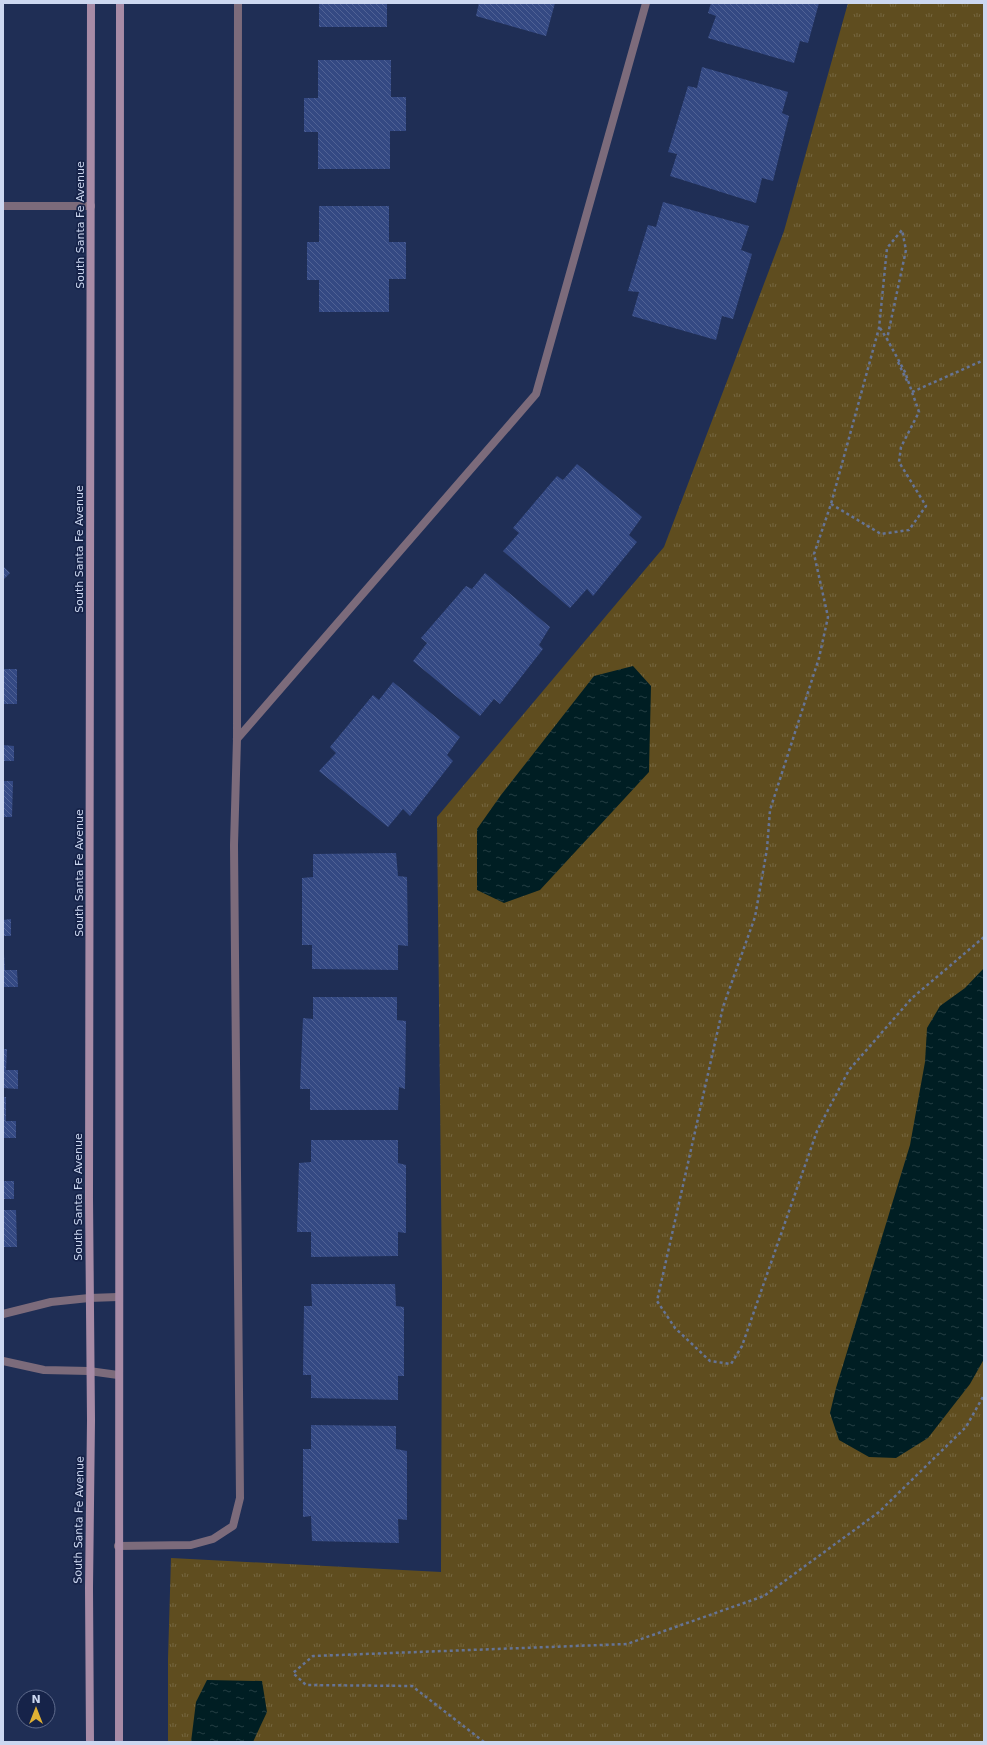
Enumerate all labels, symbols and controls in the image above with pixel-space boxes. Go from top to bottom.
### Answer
street label: South Santa Fe Avenue [74,161,87,289]
street label: South Santa Fe Avenue [73,485,86,613]
street label: South Santa Fe Avenue [73,809,86,937]
street label: South Santa Fe Avenue [72,1133,85,1261]
street label: South Santa Fe Avenue [71,1456,87,1584]
north arrow [16,1689,56,1729]
text: N [31,1693,41,1706]

